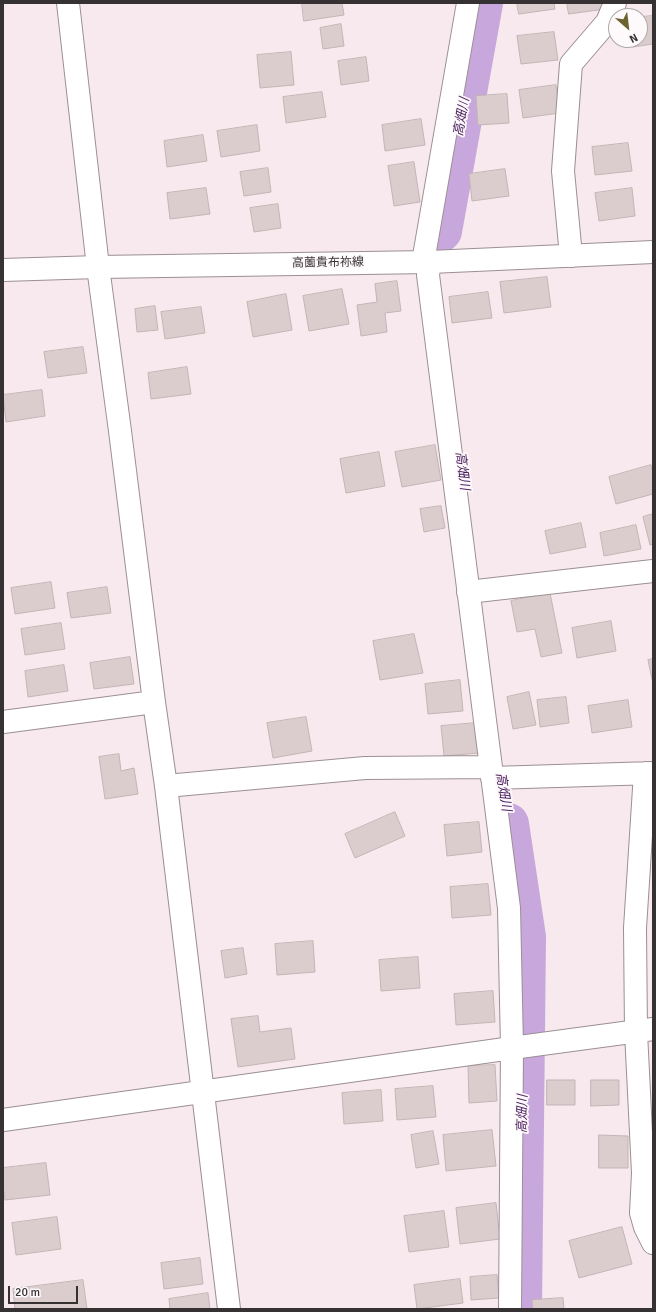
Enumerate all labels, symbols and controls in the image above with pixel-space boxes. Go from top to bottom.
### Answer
north arrow [608,8,648,48]
text: N [627,31,640,46]
water label: 高畑川 [451,96,473,138]
street label: 高薗貴布祢線 [292,255,364,271]
water label: 高畑川 [452,451,472,491]
water label: 高畑川 [492,772,514,812]
water label: 高畑川 [515,1094,531,1134]
scale bar [10,1278,80,1304]
text: 20 m [15,1285,40,1300]

